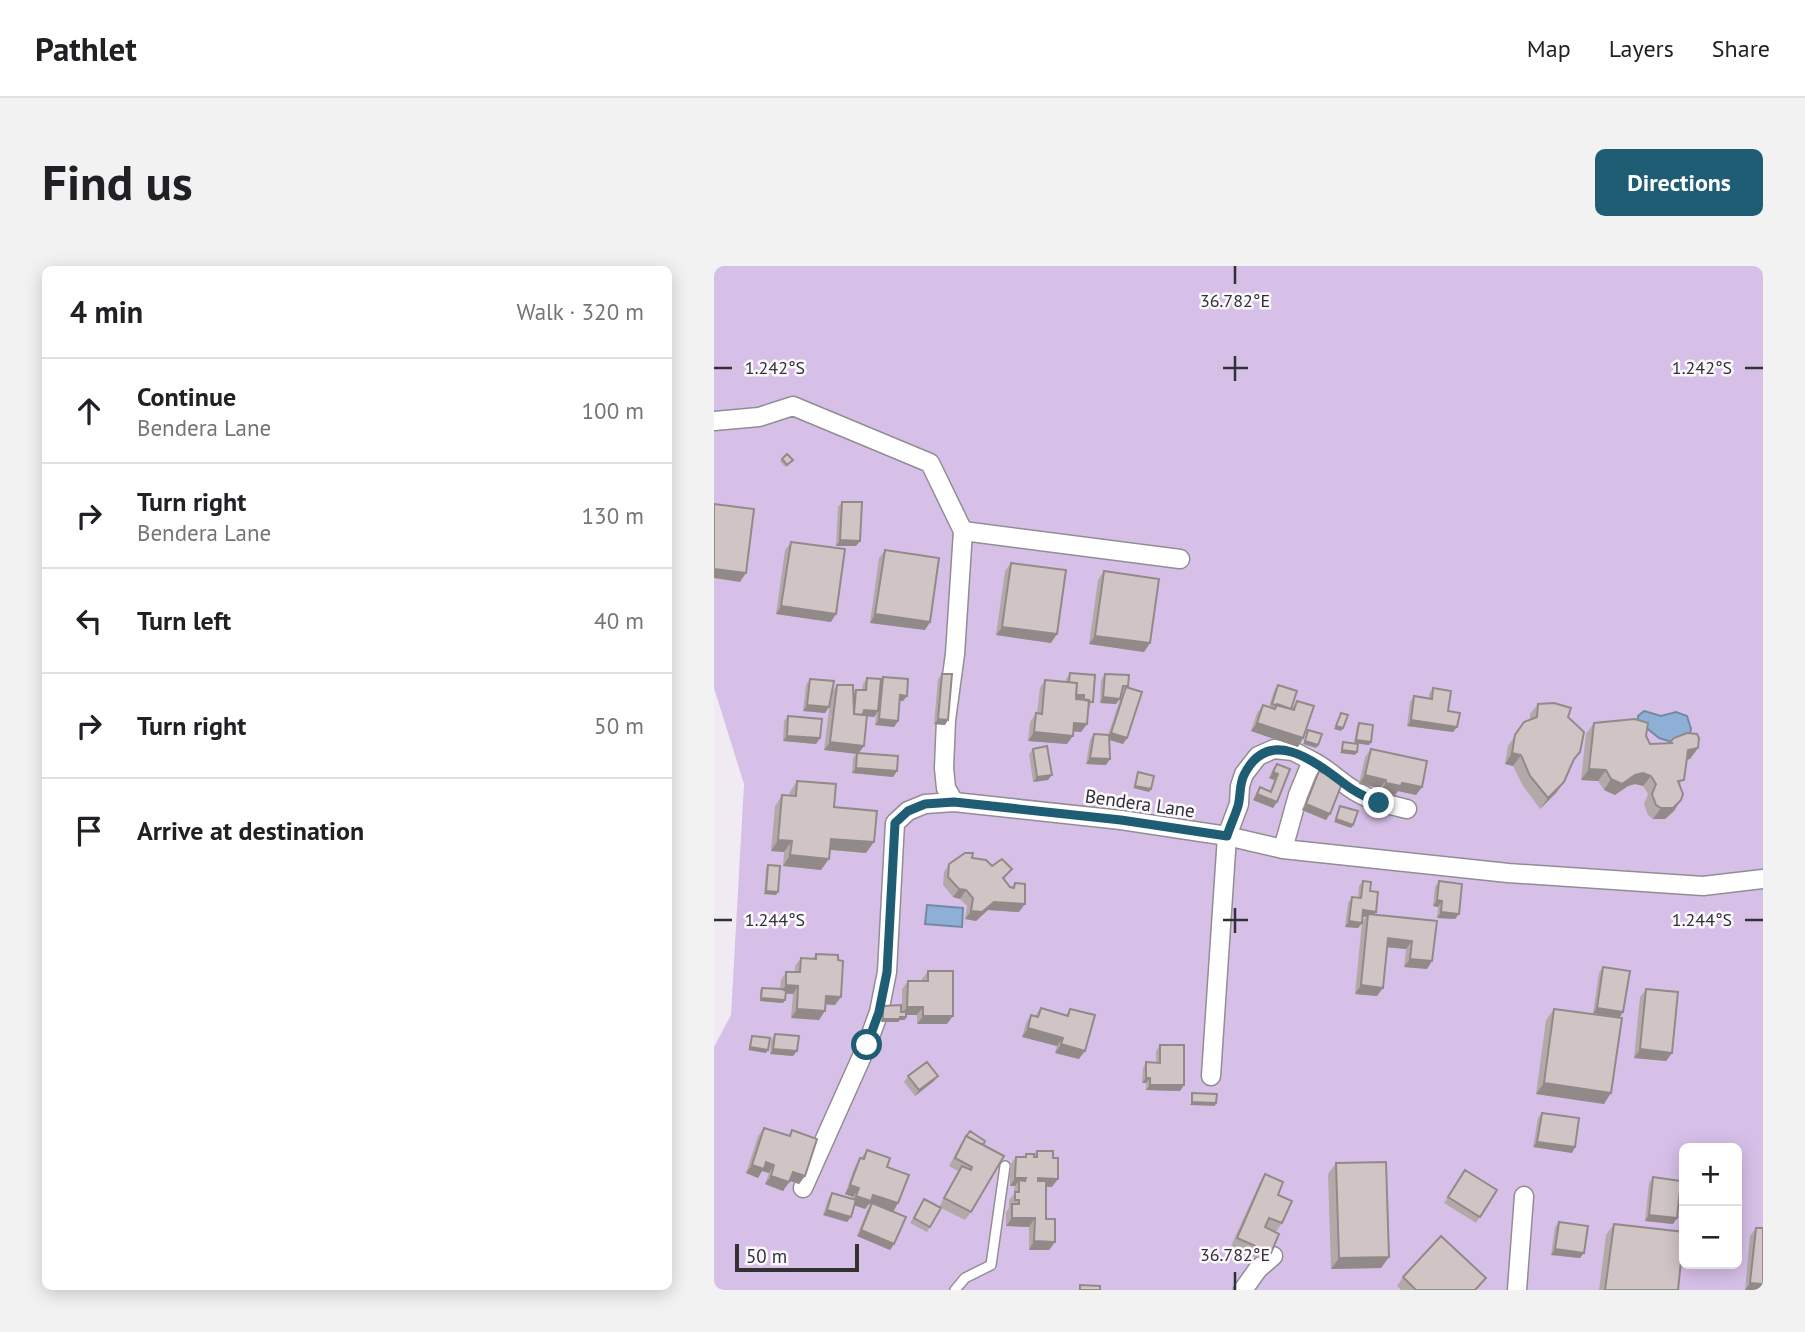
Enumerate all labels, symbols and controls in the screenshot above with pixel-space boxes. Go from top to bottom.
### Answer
text: Pathlet [35,27,137,70]
text: Map [1527,33,1571,64]
text: Layers [1609,33,1674,64]
text: Share [1712,33,1770,64]
button: Directions [1595,149,1763,216]
text: Find us [42,150,193,214]
text: 36.782°E [1200,289,1270,312]
text: 4 min [70,292,143,331]
text: Walk · 320 m [517,297,644,326]
text: 1.242°S [745,356,805,379]
text: 1.242°S [1672,356,1732,379]
text: Continue [137,380,236,413]
icon: ahead [70,392,108,430]
text: 100 m [582,396,644,425]
text: Bendera Lane [137,413,271,442]
text: Turn right [137,485,246,518]
icon: right [70,497,108,535]
text: 130 m [582,501,644,530]
text: Bendera Lane [137,518,271,547]
icon: left [70,602,108,640]
text: Turn left [137,604,231,637]
text: 40 m [594,606,644,635]
icon: right [70,707,108,745]
text: Turn right [137,709,246,742]
text: 50 m [594,711,644,740]
street label: Bendera Lane [1083,783,1197,823]
route end [1363,787,1394,818]
icon: arrive [70,812,108,850]
text: Arrive at destination [137,814,364,847]
text: 1.244°S [745,908,805,931]
text: 1.244°S [1672,908,1732,931]
route start [851,1029,882,1060]
map controls [1679,1143,1742,1269]
button: + [1679,1143,1742,1206]
button: − [1679,1206,1742,1269]
scale bar [735,1241,859,1273]
text: 36.782°E [1200,1243,1270,1266]
text: 50 m [746,1244,787,1268]

